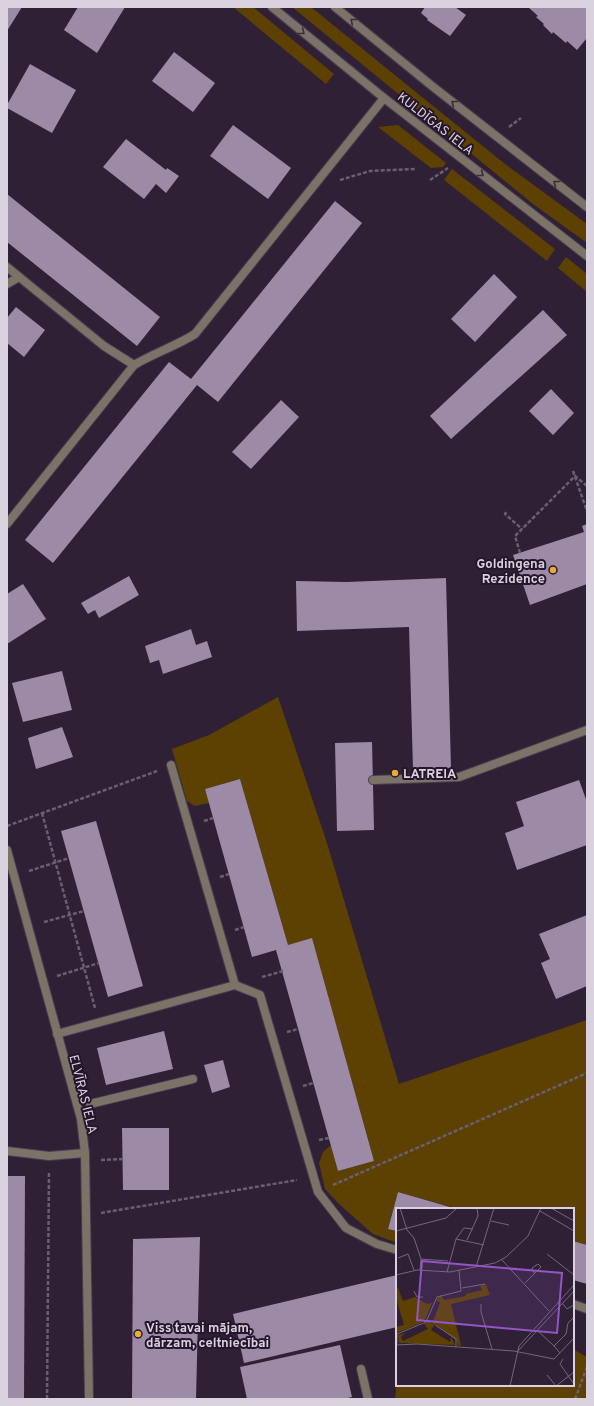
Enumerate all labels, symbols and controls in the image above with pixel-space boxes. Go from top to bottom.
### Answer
one-way arrow [350,19,357,26]
one-way arrow [298,27,305,34]
street label: KULDĪGAS IELA [393,89,477,160]
one-way arrow [451,101,458,108]
one-way arrow [476,169,483,176]
one-way arrow [554,181,561,188]
place label: Goldingena Rezidence [476,557,545,588]
marker: Goldingena Rezidence [548,565,558,575]
place label: LATREIA [403,767,456,783]
marker: LATREIA [390,768,400,778]
street label: ELVĪRAS IELA [64,1053,101,1136]
inset map [396,1208,574,1386]
place label: Viss tavai mājam, dārzam, celtniecībai [146,1321,269,1352]
marker: Viss tavai mājam, dārzam, celtniecībai [133,1329,143,1339]

